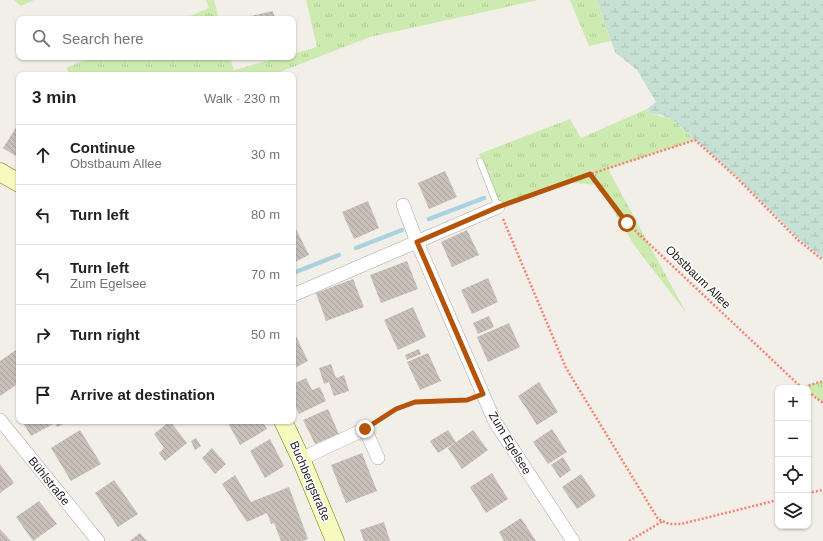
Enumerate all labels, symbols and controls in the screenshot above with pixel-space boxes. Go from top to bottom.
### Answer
search box [16,16,296,60]
icon: search [30,27,52,49]
text: Search here [62,30,144,47]
text: 3 min [32,88,76,107]
text: Walk · 230 m [204,91,280,106]
text: Continue [70,139,135,156]
icon: ahead [32,144,54,166]
text: 30 m [251,147,280,162]
text: Obstbaum Allee [70,156,162,171]
icon: left [32,204,54,226]
text: Turn left [70,206,129,223]
text: 80 m [251,207,280,222]
route start [618,214,636,232]
street label: Obstbaum Allee [663,243,734,312]
text: Turn left [70,259,129,276]
icon: left [32,264,54,286]
text: 70 m [251,267,280,282]
text: Zum Egelsee [70,276,147,291]
icon: right [32,324,54,346]
text: Turn right [70,326,140,343]
text: 50 m [251,327,280,342]
icon: arrive [32,384,54,406]
map controls [775,385,811,529]
button: + [775,385,811,421]
text: Arrive at destination [70,386,215,403]
street label: Zum Egelsee [486,409,534,477]
route end [356,420,374,438]
button: − [775,421,811,457]
street label: Buchbergstraße [287,439,333,523]
street label: Bühlstraße [25,454,73,508]
button: locate [775,457,811,493]
button: layers [775,493,811,529]

